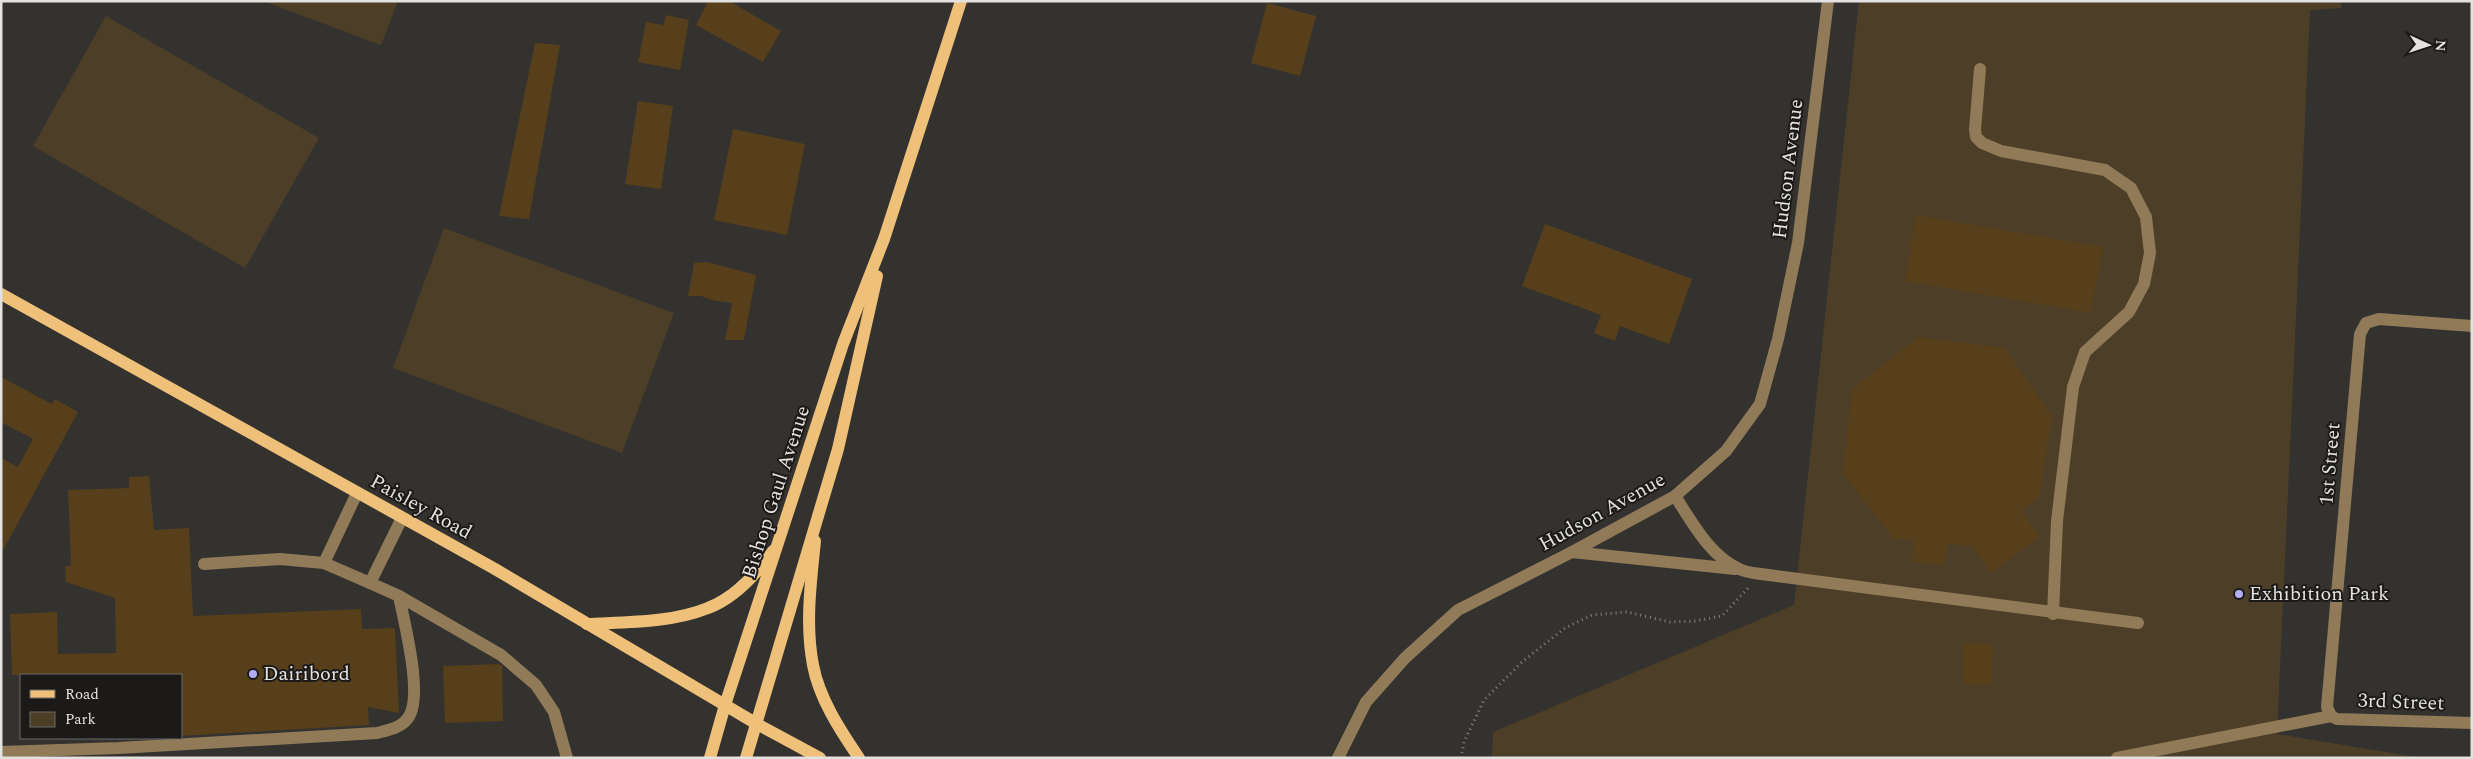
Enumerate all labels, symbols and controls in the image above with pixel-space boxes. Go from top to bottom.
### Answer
north arrow [2403,20,2453,70]
text: N [2430,39,2451,52]
street label: Hudson Avenue [1765,97,1811,241]
street label: Bishop Gaul Avenue [734,402,818,582]
street label: 1st Street [2311,421,2349,507]
street label: Hudson Avenue [1533,465,1671,559]
street label: Paisley Road [365,467,477,547]
place label: Exhibition Park [2249,579,2389,609]
marker: Exhibition Park [2233,588,2245,600]
place label: Dairibord [263,659,350,689]
marker: Dairibord [247,668,259,680]
legend [20,674,182,739]
text: Road [65,683,99,706]
street label: 3rd Street [2357,685,2445,719]
text: Park [65,708,96,731]

